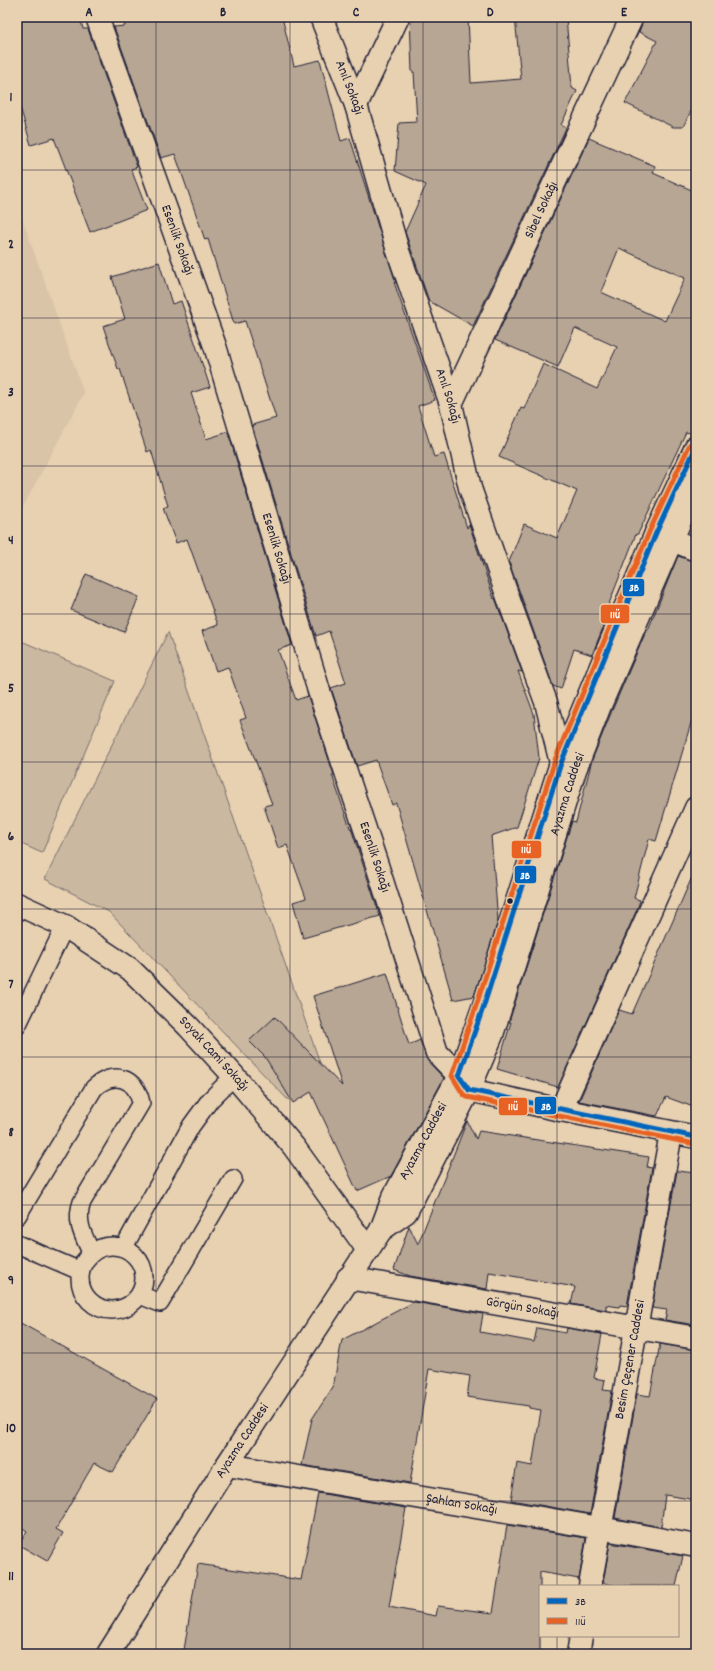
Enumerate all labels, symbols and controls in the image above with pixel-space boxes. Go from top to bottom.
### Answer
text: A [85,4,93,23]
text: B [220,4,226,23]
text: C [353,4,360,23]
text: D [487,4,494,23]
text: E [621,4,628,23]
street label: Anıl Sokağı [329,58,368,117]
text: 1 [10,89,13,108]
street label: Sibel Sokağı [520,178,564,242]
street label: Esenlik Sokağı [155,202,199,278]
text: 2 [8,236,14,255]
street label: Anıl Sokağı [429,366,465,426]
text: 3 [8,384,14,403]
street label: Esenlik Sokağı [256,511,296,586]
text: 4 [8,532,14,551]
line badge: 3B [622,578,645,597]
text: 3B [629,581,639,597]
line badge: 11Ü [600,604,630,624]
text: 11Ü [610,608,620,624]
text: 5 [8,680,14,699]
street label: Ayazma Caddesi [545,750,591,838]
street label: Esenlik Sokağı [353,819,395,895]
text: 6 [8,828,15,847]
line badge: 11Ü [511,840,542,859]
text: 11Ü [521,843,531,859]
line badge: 3B [514,865,537,884]
text: 3B [520,869,530,885]
unlabelled marker [505,896,515,906]
text: 7 [9,976,14,995]
street label: Soyak Cami Sokağı [174,1012,253,1096]
line badge: 3B [534,1096,557,1115]
line badge: 11Ü [498,1097,528,1116]
street label: Ayazma Caddesi [394,1098,453,1184]
text: 11Ü [508,1100,518,1116]
text: 3B [541,1100,551,1116]
text: 8 [8,1124,14,1143]
text: 9 [8,1272,14,1291]
street label: Görgün Sokağı [484,1292,561,1324]
street label: Besim Çeçener Caddesi [610,1298,651,1421]
street label: Ayazma Caddesi [211,1399,275,1482]
text: 10 [6,1420,16,1439]
street label: Şahlan Sokağı [425,1489,499,1520]
text: 11 [8,1568,14,1587]
legend [539,1585,679,1637]
text: 3B [575,1594,586,1611]
text: 11Ü [575,1614,586,1631]

